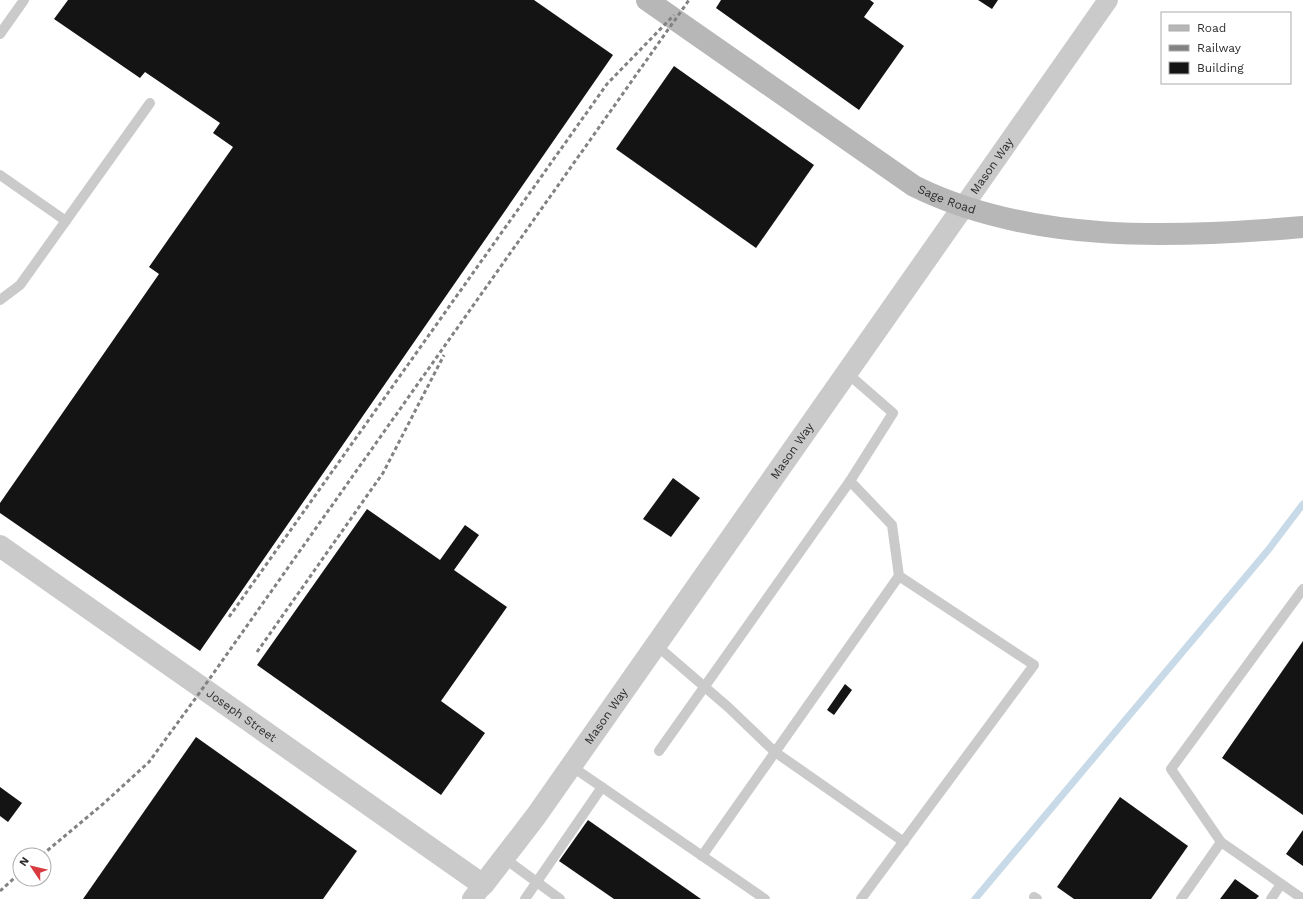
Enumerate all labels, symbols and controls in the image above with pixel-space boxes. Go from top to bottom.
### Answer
legend [1161,12,1291,84]
text: Road [1197,21,1226,35]
text: Railway [1197,41,1242,55]
text: Building [1197,61,1244,75]
street label: Mason Way [967,135,1017,197]
street label: Sage Road [916,182,978,217]
street label: Mason Way [767,419,817,482]
street label: Mason Way [581,685,631,747]
street label: Joseph Street [204,686,279,745]
north arrow [12,847,52,887]
text: N [17,854,32,869]

